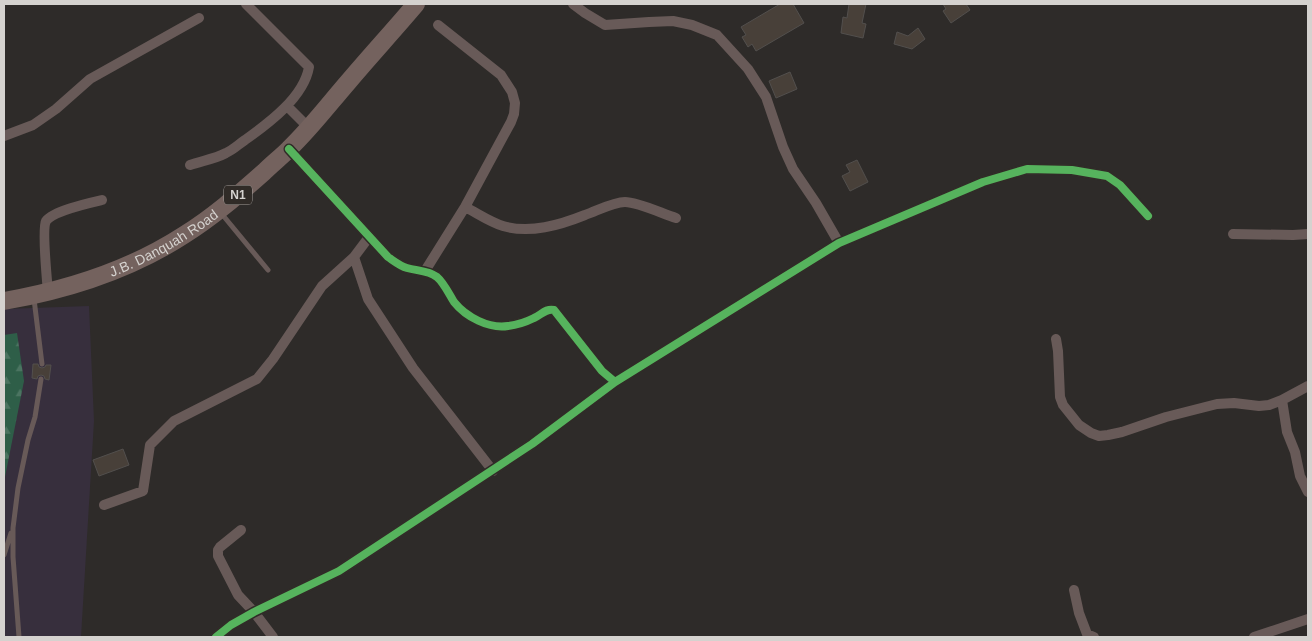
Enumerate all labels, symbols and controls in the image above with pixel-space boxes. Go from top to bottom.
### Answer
road number: N1 [224,186,252,204]
street label: J.B. Danquah Road [107,206,221,280]

